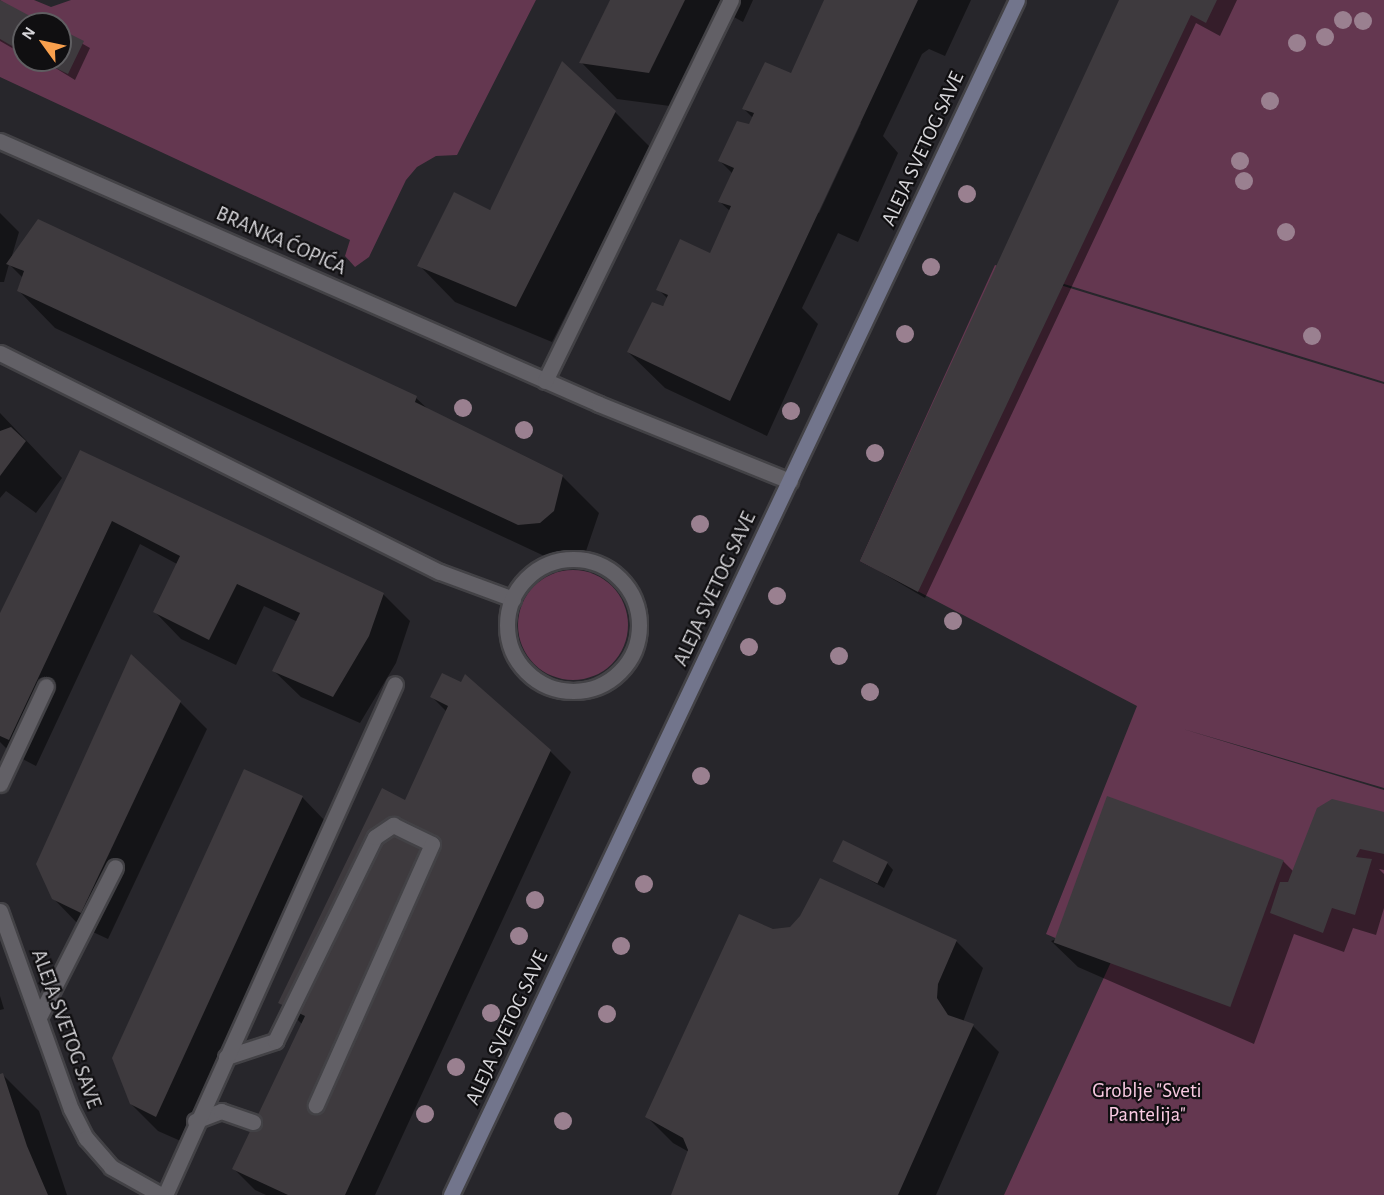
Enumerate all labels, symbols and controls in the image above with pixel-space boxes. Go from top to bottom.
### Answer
north arrow [12,12,72,72]
text: N [19,24,38,42]
street label: ALEJA SVETOG SAVE [876,68,970,230]
street label: BRANKA ĆOPIĆA [212,201,350,281]
street label: ALEJA SVETOG SAVE [668,508,762,670]
street label: ALEJA SVETOG SAVE [26,946,106,1112]
street label: ALEJA SVETOG SAVE [460,947,554,1109]
park label: Groblje "Sveti Pantelija" [1092,1078,1202,1128]

